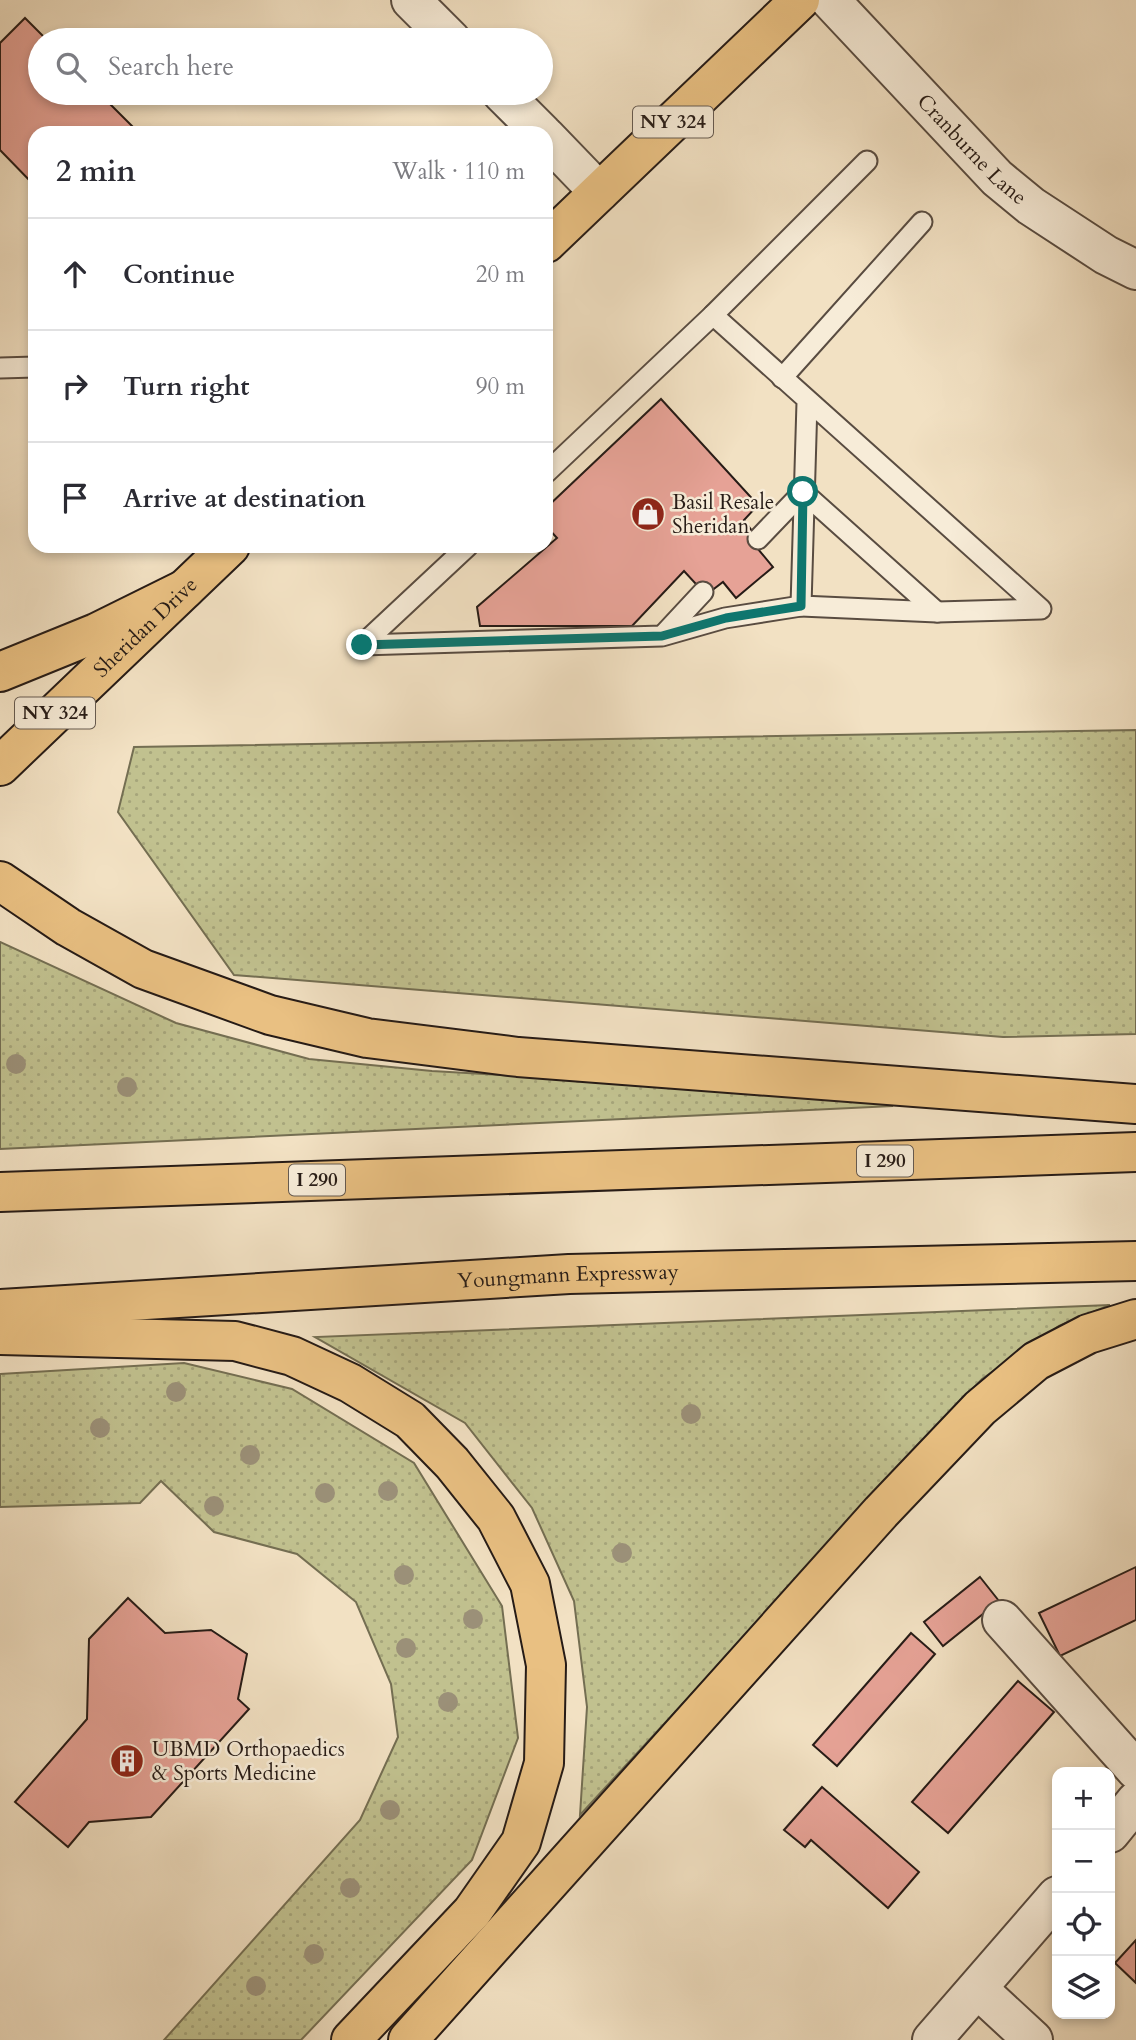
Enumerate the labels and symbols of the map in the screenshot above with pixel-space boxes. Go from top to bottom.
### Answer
street label: Cranburne Lane [911,87,1033,211]
road number: NY 324 [633,106,713,138]
route start [787,476,818,507]
place label: Basil Resale Sheridan [672,488,774,541]
shop icon: Basil Resale Sheridan [629,495,667,533]
street label: Sheridan Drive [87,570,204,684]
route end [346,629,377,660]
road number: NY 324 [15,698,95,728]
road number: I 290 [857,1146,913,1176]
road number: I 290 [289,1164,345,1196]
street label: Youngmann Expressway [456,1257,679,1295]
place label: UBMD Orthopaedics & Sports Medicine [152,1735,345,1788]
building icon: UBMD Orthopaedics & Sports Medicine [108,1742,146,1780]

